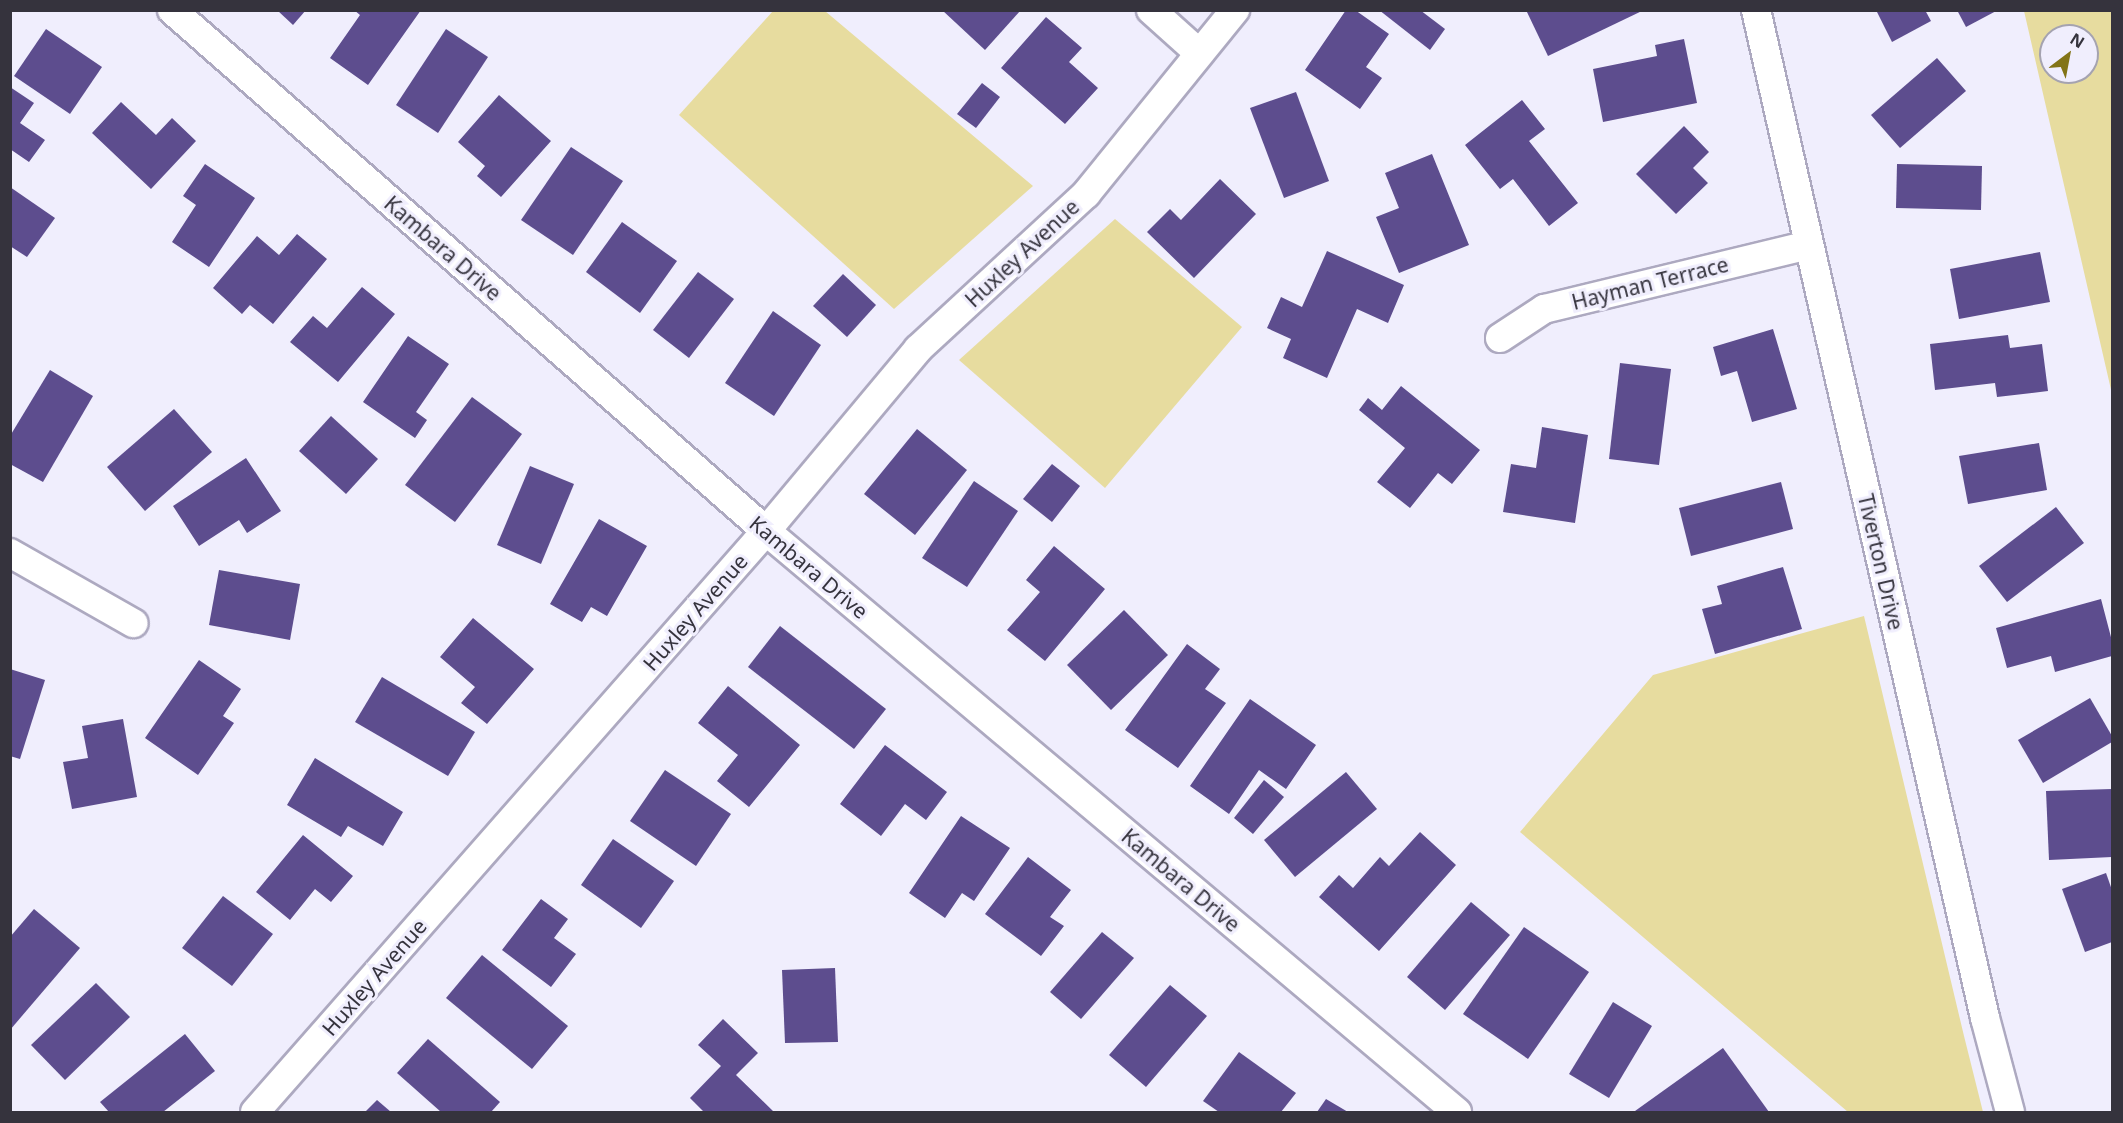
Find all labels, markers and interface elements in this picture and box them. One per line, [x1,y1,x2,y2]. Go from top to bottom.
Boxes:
north arrow [2039,24,2099,84]
text: N [2066,28,2089,53]
street label: Kambara Drive [379,190,507,306]
street label: Huxley Avenue [960,194,1084,312]
street label: Hayman Terrace [1569,251,1731,315]
street label: Tiverton Drive [1853,491,1909,633]
street label: Kambara Drive [745,510,873,624]
street label: Huxley Avenue [637,548,753,676]
street label: Kambara Drive [1117,823,1245,937]
street label: Huxley Avenue [316,913,432,1041]

